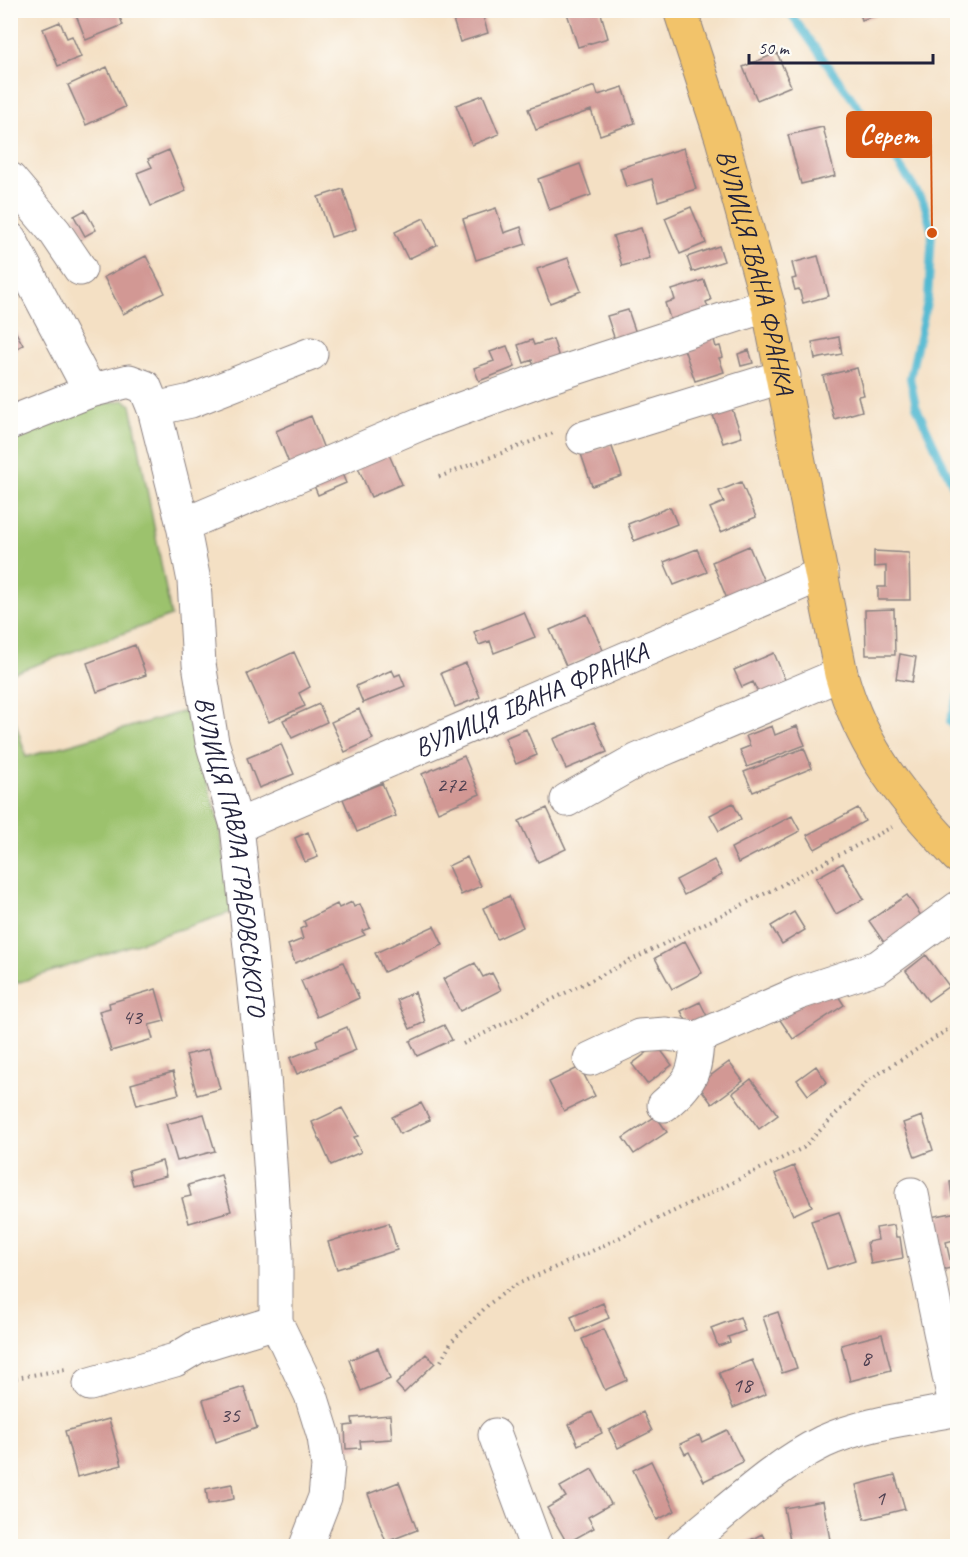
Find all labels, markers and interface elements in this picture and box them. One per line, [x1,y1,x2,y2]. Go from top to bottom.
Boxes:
scale bar [749,27,934,65]
text: 50 m [758,37,791,59]
callout: Серет [847,112,931,157]
text: Серет [859,118,920,152]
street label: ВУЛИЦЯ ІВАНА ФРАНКА [709,146,802,399]
street label: ВУЛИЦЯ ІВАНА ФРАНКА [409,634,655,765]
street label: ВУЛИЦЯ ПАВЛА ГРАБОВСЬКОГО [188,694,274,1020]
house number: 272 [436,771,468,799]
house number: 43 [122,1003,144,1031]
house number: 8 [861,1344,873,1372]
house number: 18 [732,1371,754,1399]
house number: 35 [220,1401,241,1429]
house number: 1 [875,1484,886,1512]

